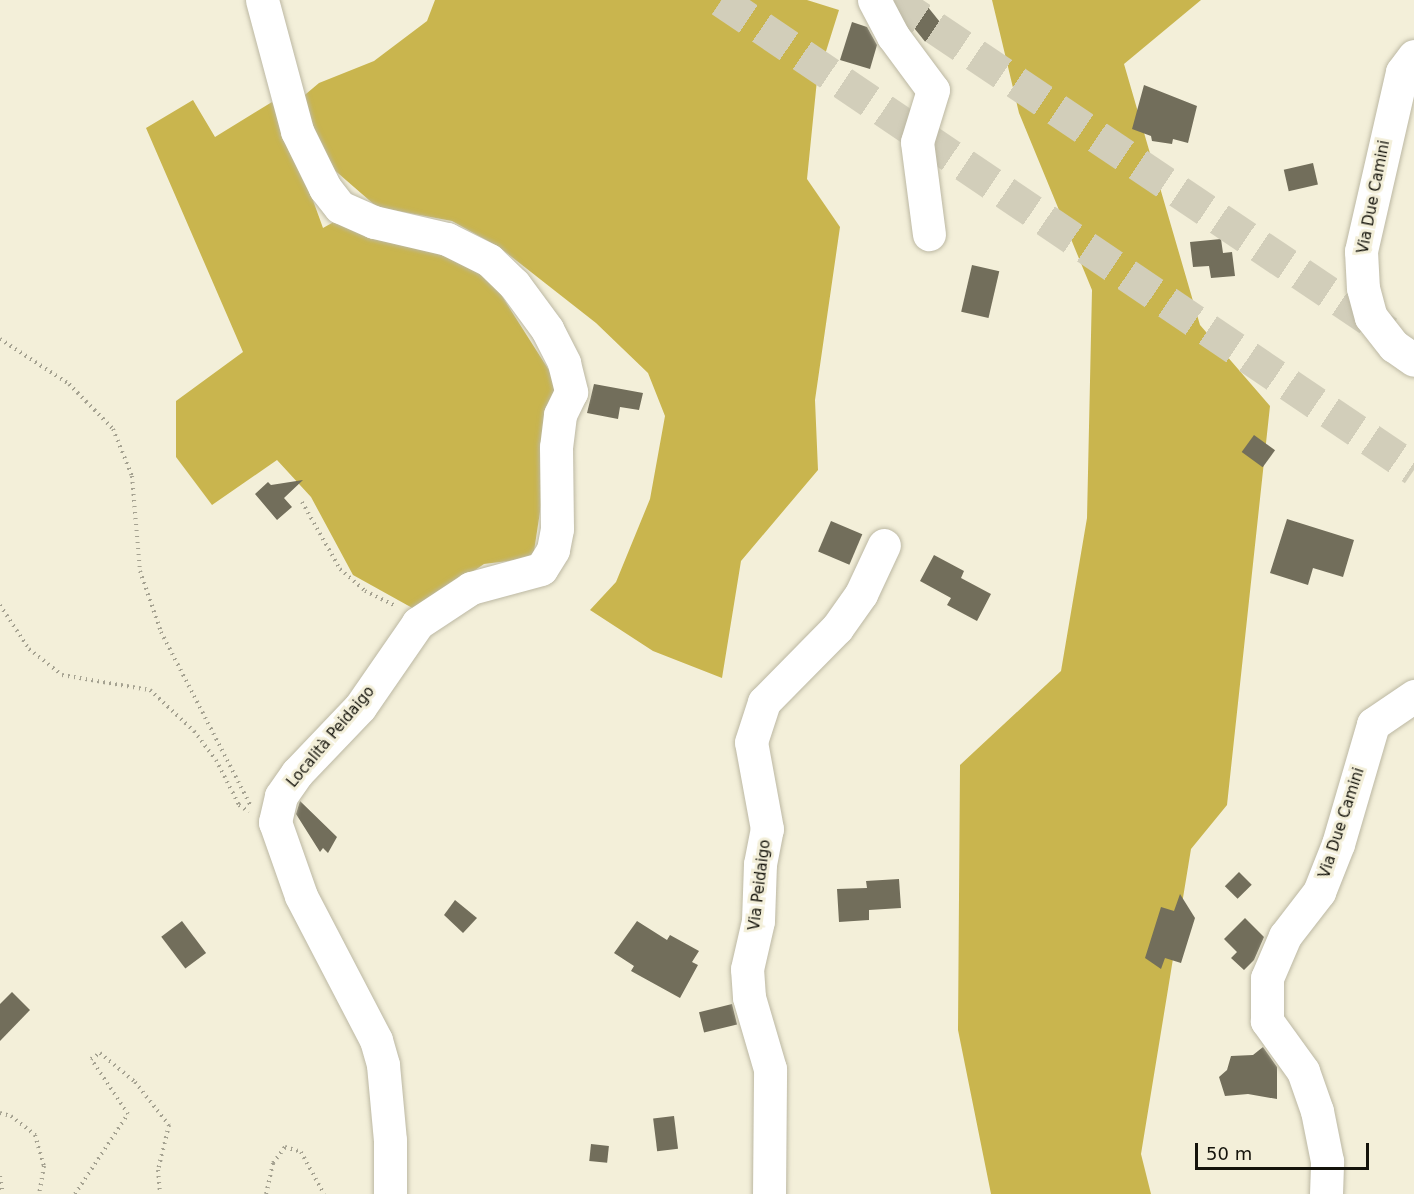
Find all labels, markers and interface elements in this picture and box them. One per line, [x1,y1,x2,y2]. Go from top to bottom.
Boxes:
street label: Via Due Camini [1354,139,1394,255]
street label: Località Peidaigo [283,683,379,791]
street label: Via Due Camini [1316,765,1368,881]
street label: Via Peidaigo [745,838,775,932]
scale bar [1198,1131,1372,1169]
text: 50 m [1206,1143,1252,1164]

